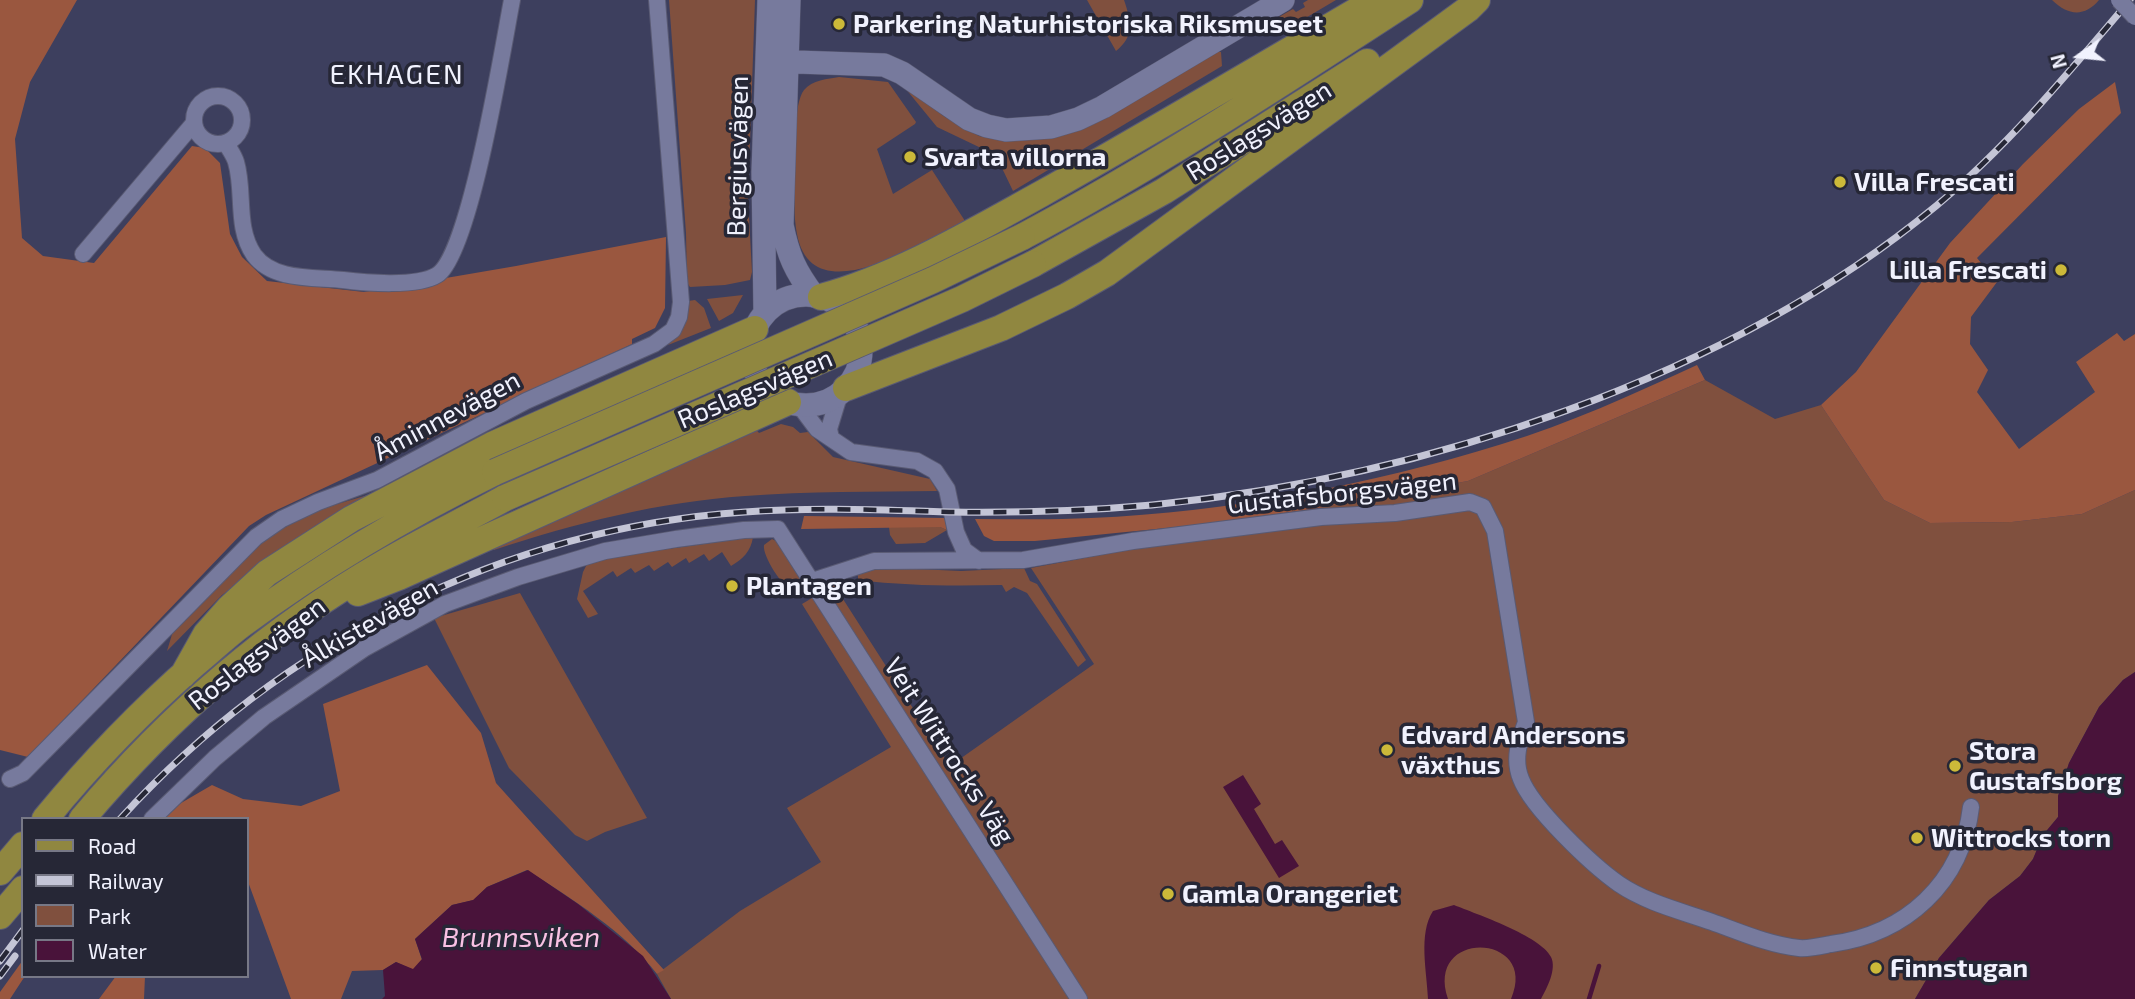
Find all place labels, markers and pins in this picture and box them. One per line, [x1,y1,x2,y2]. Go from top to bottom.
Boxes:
place label: Parkering Naturhistoriska Riksmuseet [853,8,1323,40]
marker: Parkering Naturhistoriska Riksmuseet [831,16,847,32]
place label: Svarta villorna [924,141,1106,173]
marker: Svarta villorna [902,149,918,165]
place label: Villa Frescati [1854,166,2015,198]
marker: Villa Frescati [1832,174,1848,190]
place label: Lilla Frescati [1889,254,2047,286]
marker: Lilla Frescati [2053,262,2069,278]
place label: Plantagen [746,570,872,602]
marker: Plantagen [724,578,740,594]
place label: Edvard Andersons växthus [1401,719,1625,780]
place label: Stora Gustafsborg [1969,735,2122,796]
marker: Edvard Andersons växthus [1379,742,1395,758]
marker: Stora Gustafsborg [1947,758,1963,774]
place label: Wittrocks torn [1931,822,2111,854]
marker: Wittrocks torn [1909,830,1925,846]
place label: Gamla Orangeriet [1182,878,1398,910]
marker: Gamla Orangeriet [1160,886,1176,902]
place label: Finnstugan [1890,952,2028,984]
marker: Finnstugan [1868,960,1884,976]

